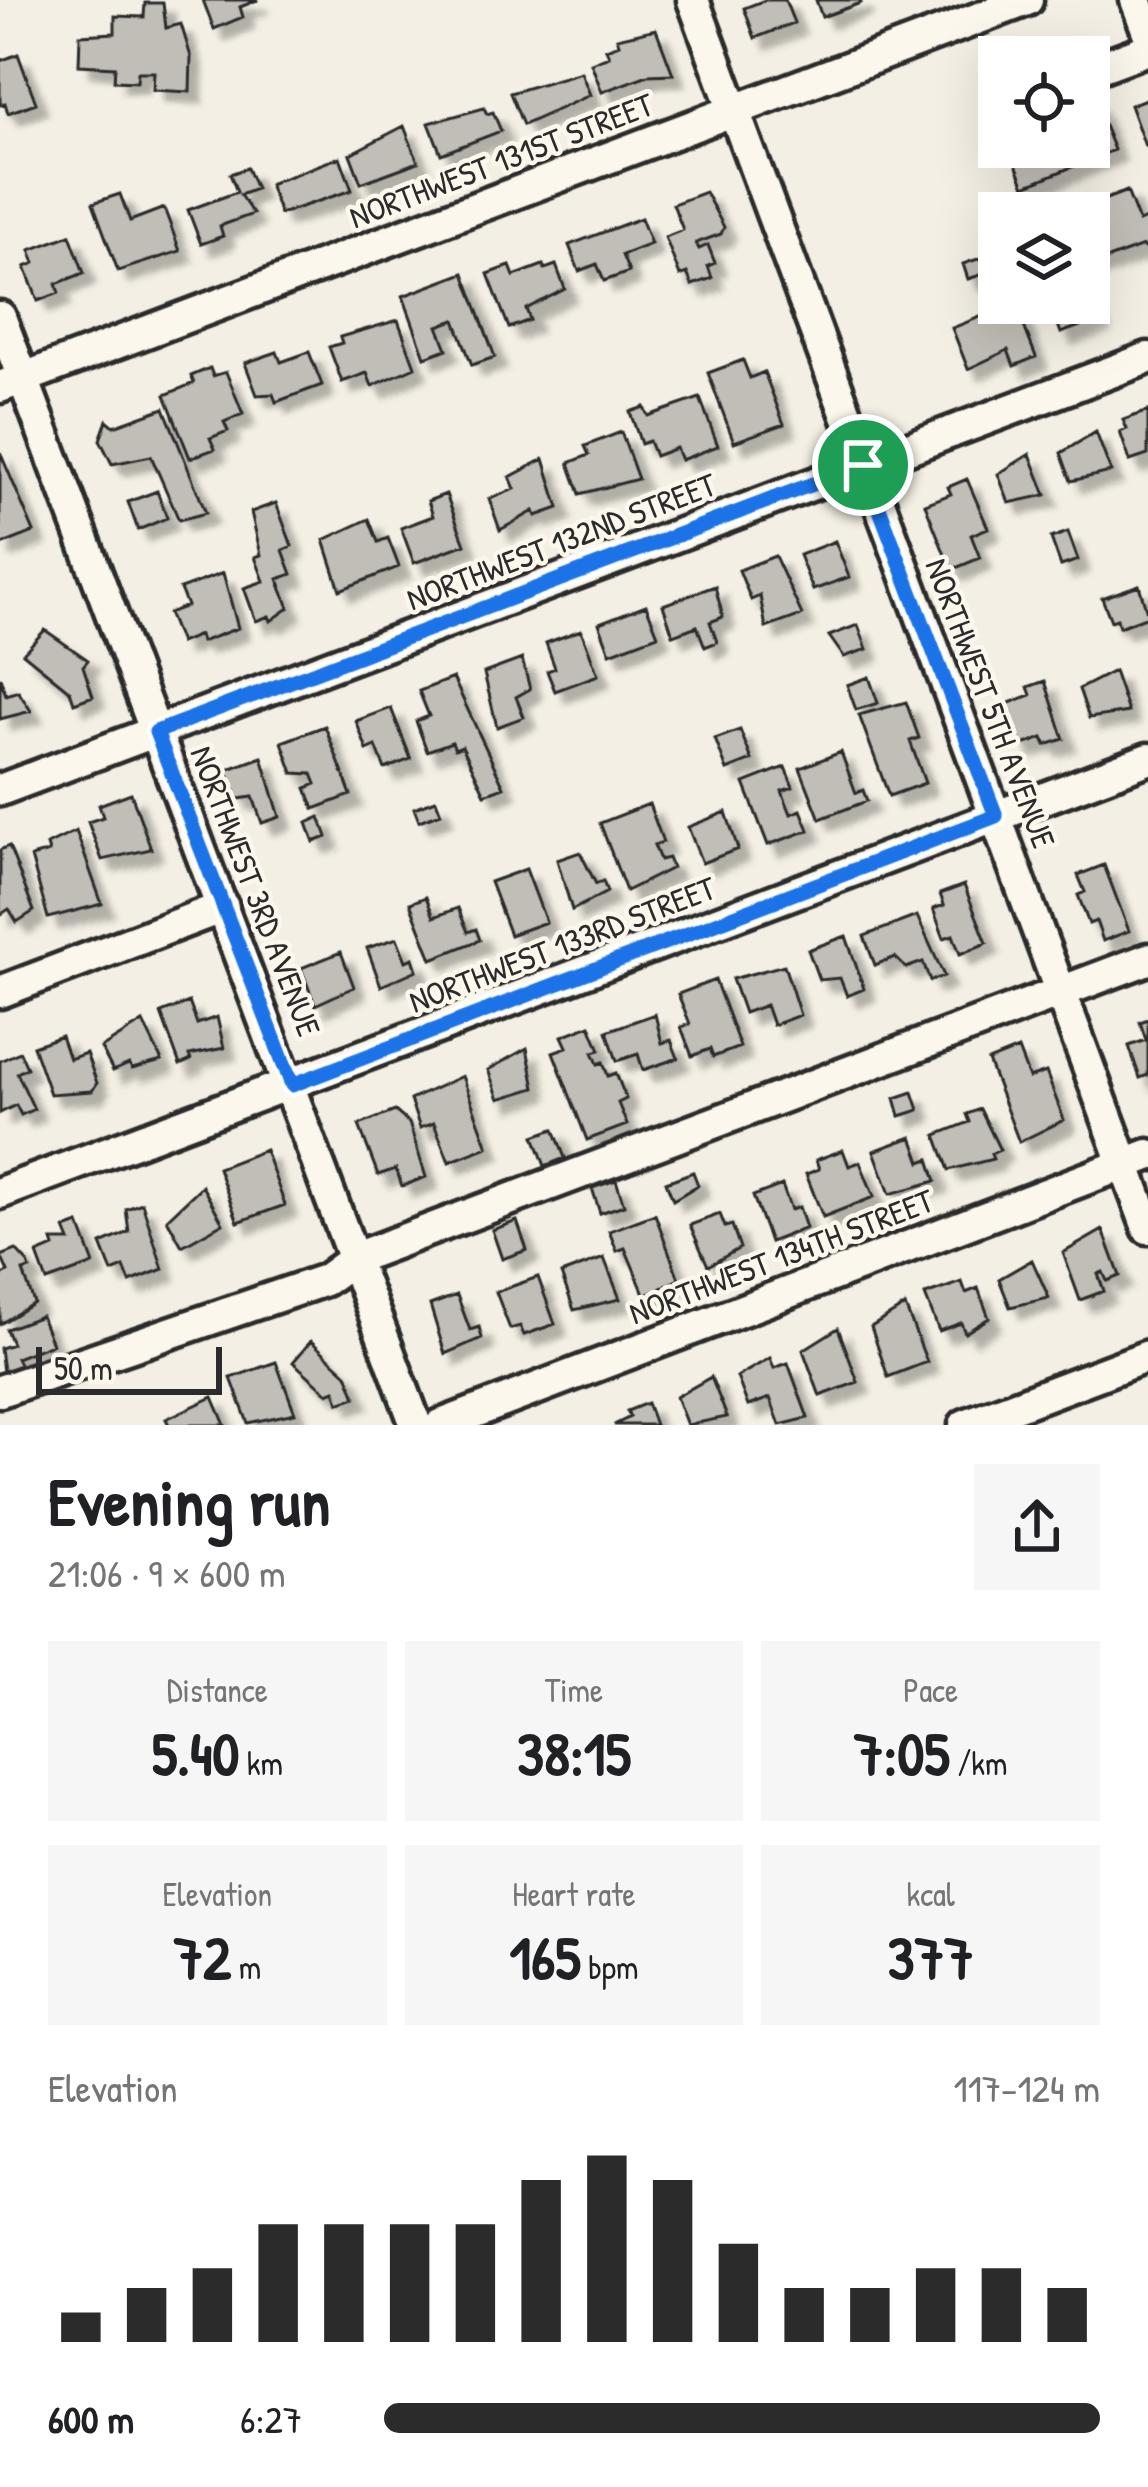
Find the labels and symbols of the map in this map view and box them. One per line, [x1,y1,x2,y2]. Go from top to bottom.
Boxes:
street label: NORTHWEST 131ST STREET [343,82,660,238]
pin [812,414,914,516]
street label: NORTHWEST 132ND STREET [400,461,723,620]
street label: NORTHWEST 5TH AVENUE [915,552,1067,854]
street label: NORTHWEST 3RD AVENUE [180,740,332,1043]
street label: NORTHWEST 133RD STREET [402,865,722,1023]
street label: NORTHWEST 134TH STREET [622,1177,940,1334]
scale bar [36,1341,222,1394]

